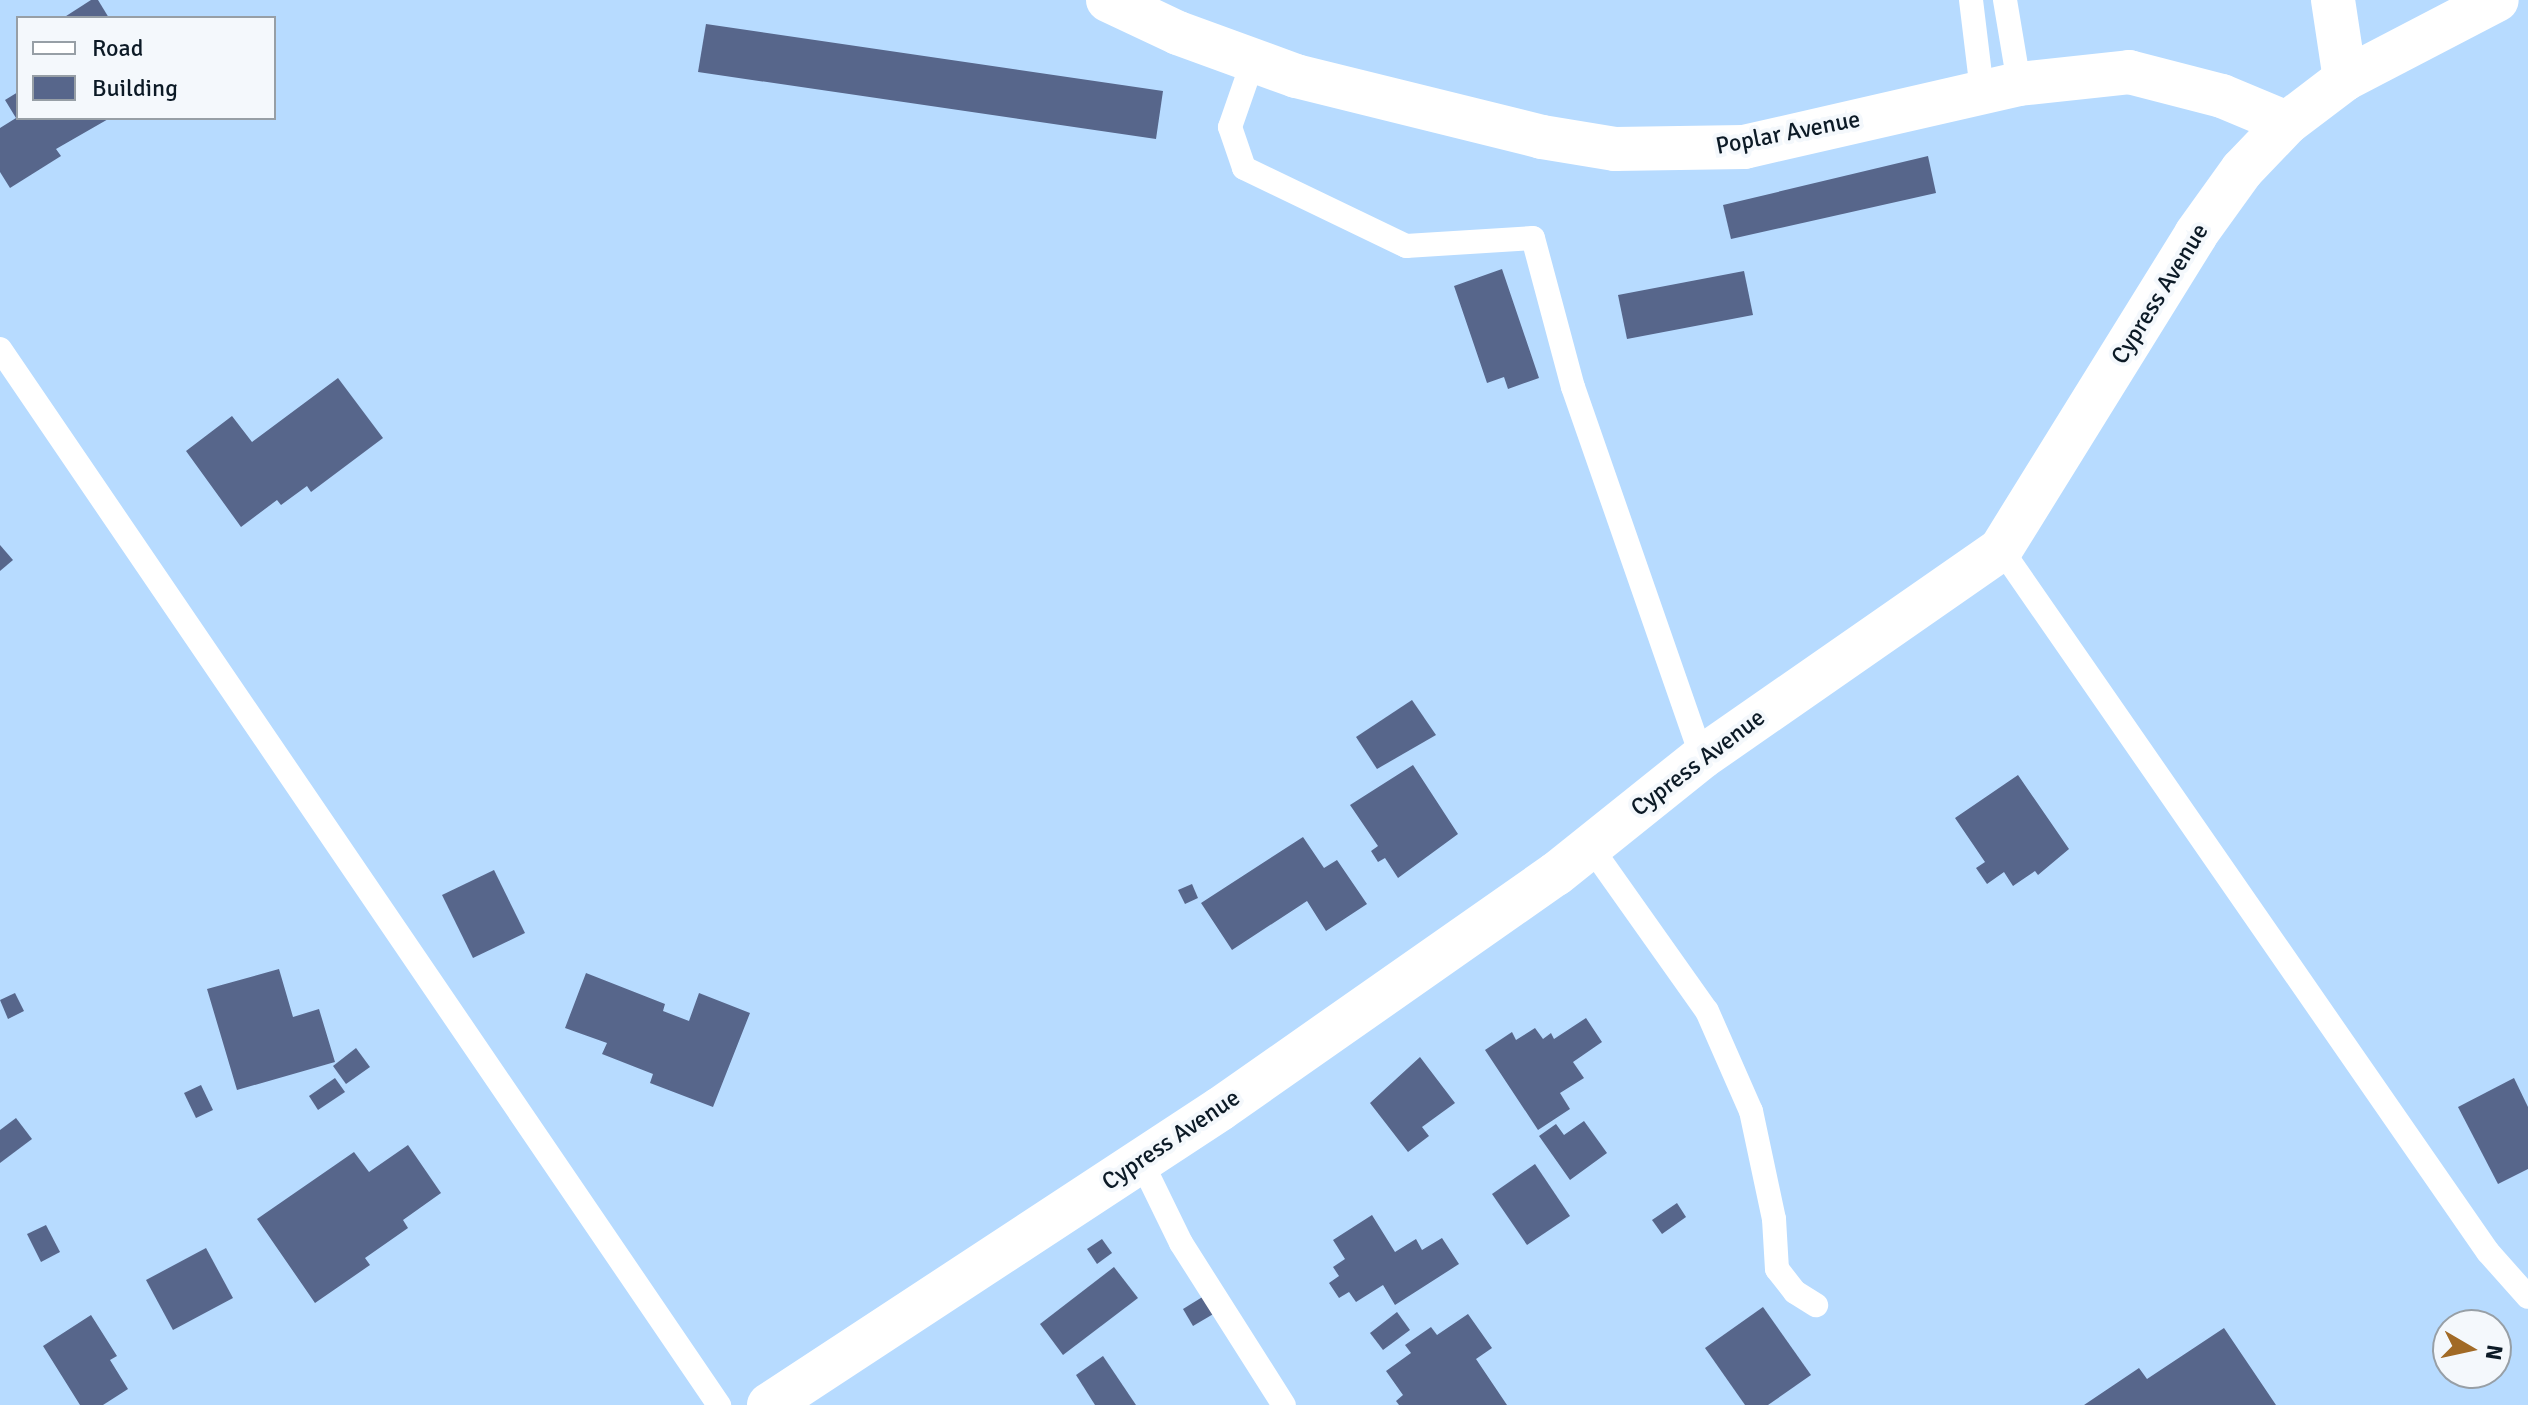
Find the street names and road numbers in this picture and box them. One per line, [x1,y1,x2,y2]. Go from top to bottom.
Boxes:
street label: Poplar Avenue [1713,105,1863,161]
street label: Cypress Avenue [2105,218,2215,370]
street label: Cypress Avenue [1625,703,1771,823]
street label: Cypress Avenue [1097,1083,1245,1197]

